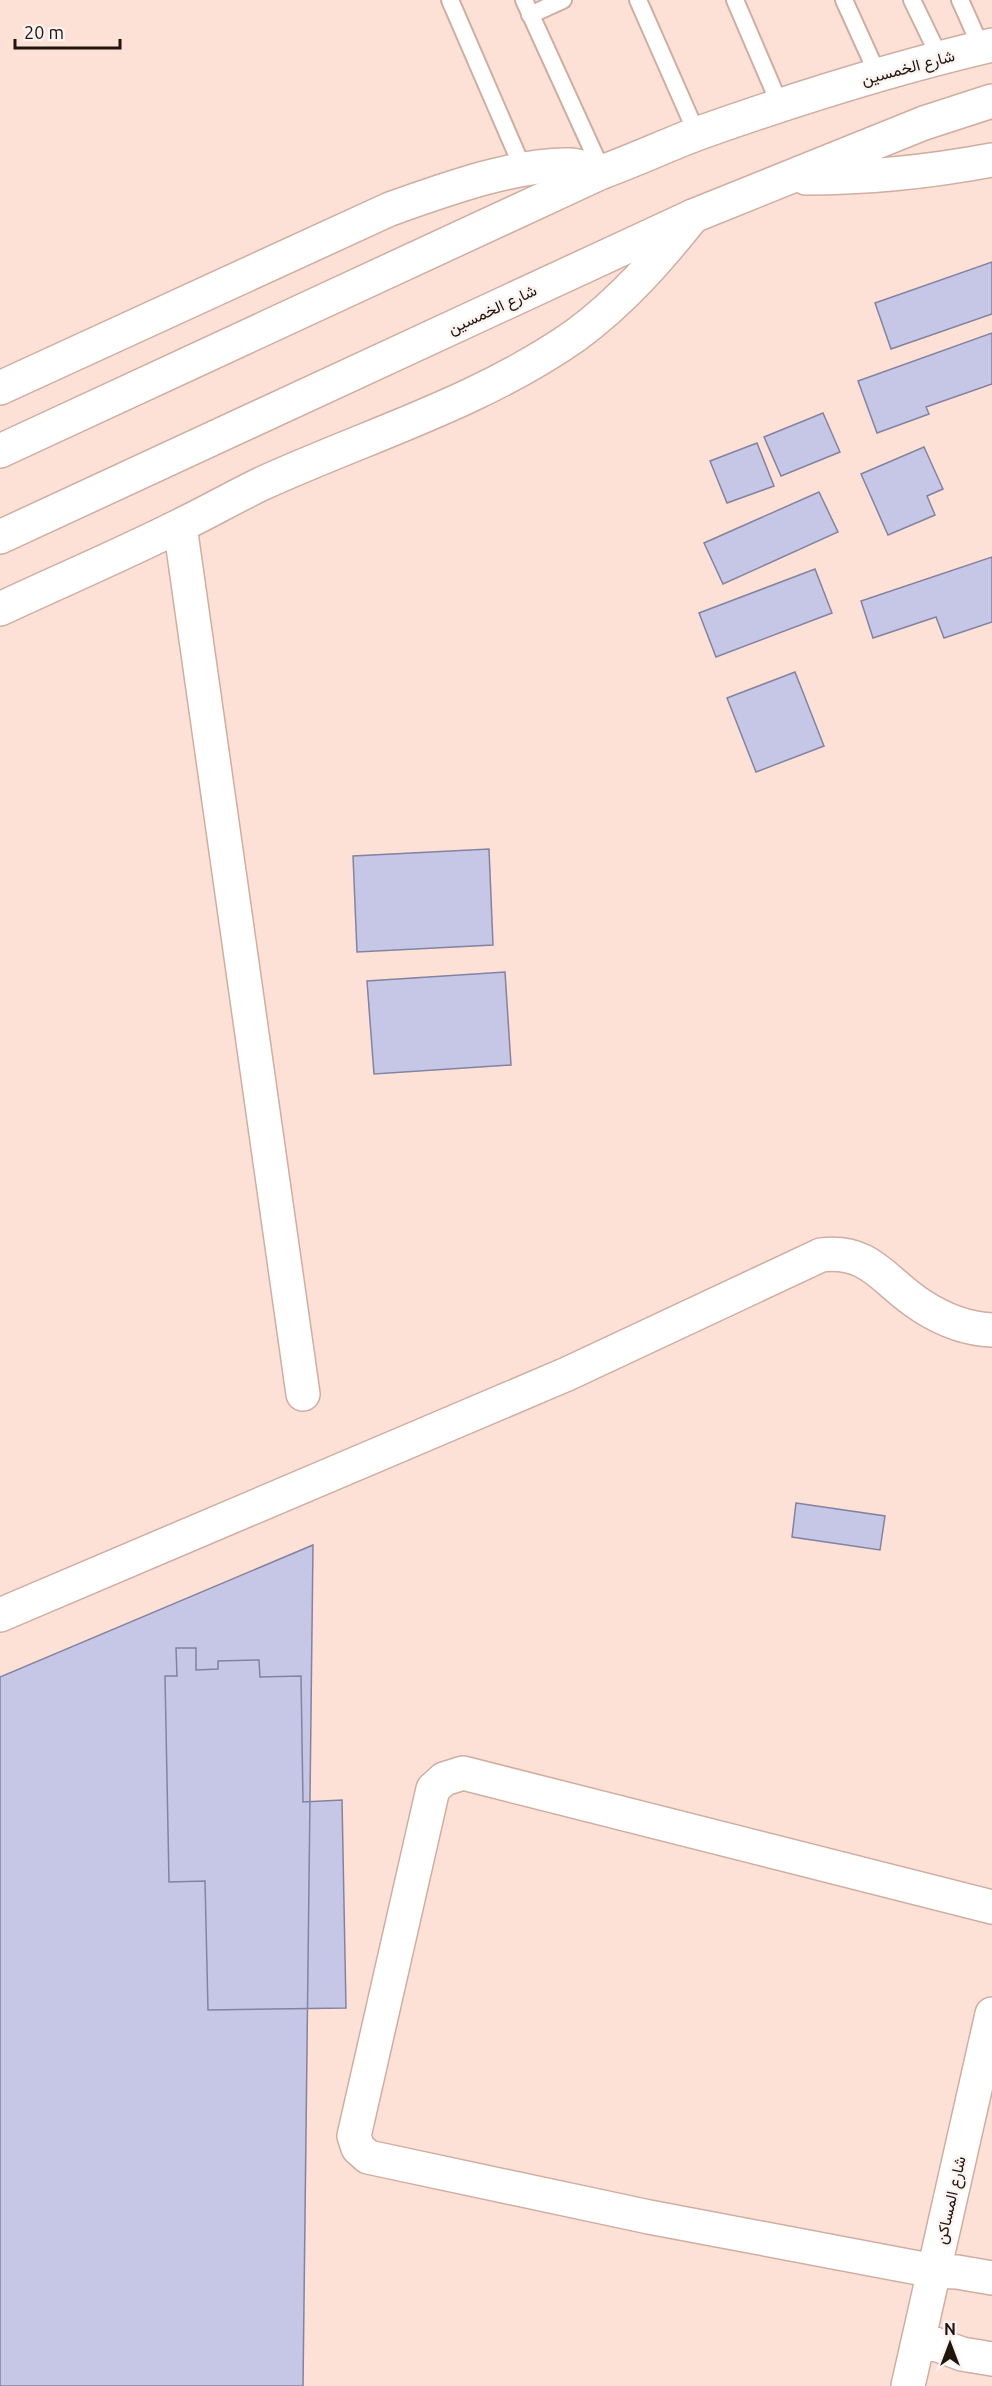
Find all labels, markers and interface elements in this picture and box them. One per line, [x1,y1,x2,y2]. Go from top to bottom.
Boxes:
scale bar [15,12,120,50]
text: 20 m [24,22,64,42]
street label: شارع الخمسين [859,46,957,91]
street label: شارع الخمسين [445,281,540,340]
street label: شارع المساكن [931,2154,972,2246]
north arrow [920,2314,980,2374]
text: N [944,2320,956,2338]

